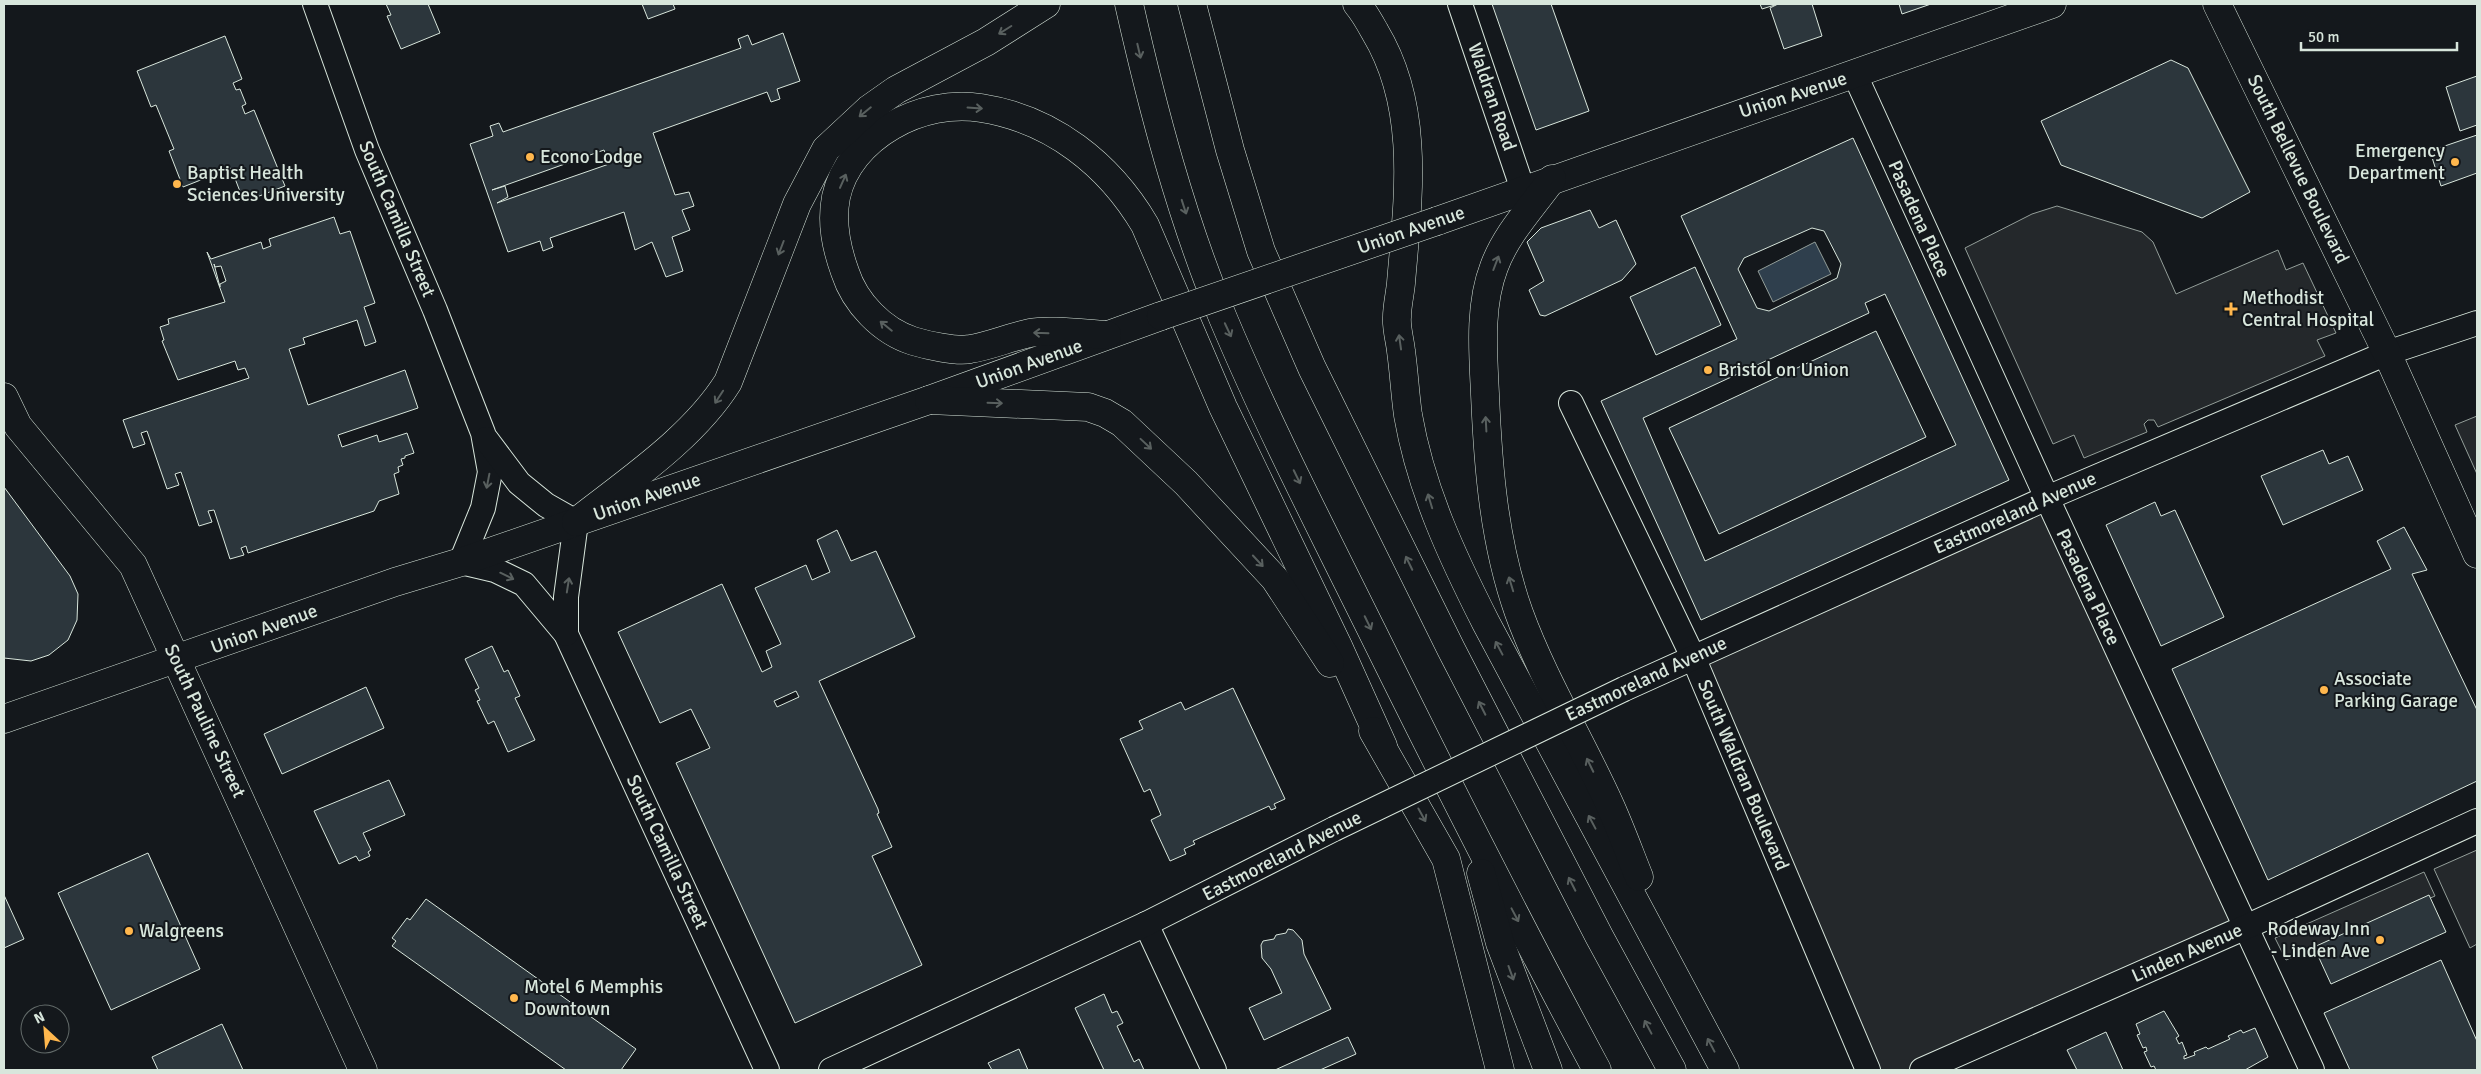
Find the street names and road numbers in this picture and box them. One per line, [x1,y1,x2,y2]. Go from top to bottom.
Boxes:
street label: Waldran Road [1462,40,1522,154]
street label: Union Avenue [1736,66,1850,124]
street label: South Bellevue Boulevard [2242,71,2354,267]
street label: South Camilla Street [353,137,441,301]
street label: Pasadena Place [1882,157,1956,281]
street label: Union Avenue [1354,200,1468,260]
street label: Union Avenue [972,334,1086,394]
street label: Eastmoreland Avenue [1930,466,2100,560]
street label: Union Avenue [590,467,704,527]
street label: Pasadena Place [2051,525,2125,649]
street label: Union Avenue [207,599,321,659]
street label: Eastmoreland Avenue [1561,631,1731,727]
street label: South Pauline Street [159,640,251,802]
street label: South Waldran Boulevard [1692,676,1794,874]
street label: South Camilla Street [621,771,713,933]
street label: Eastmoreland Avenue [1198,805,1366,907]
street label: Linden Avenue [2128,918,2246,988]

